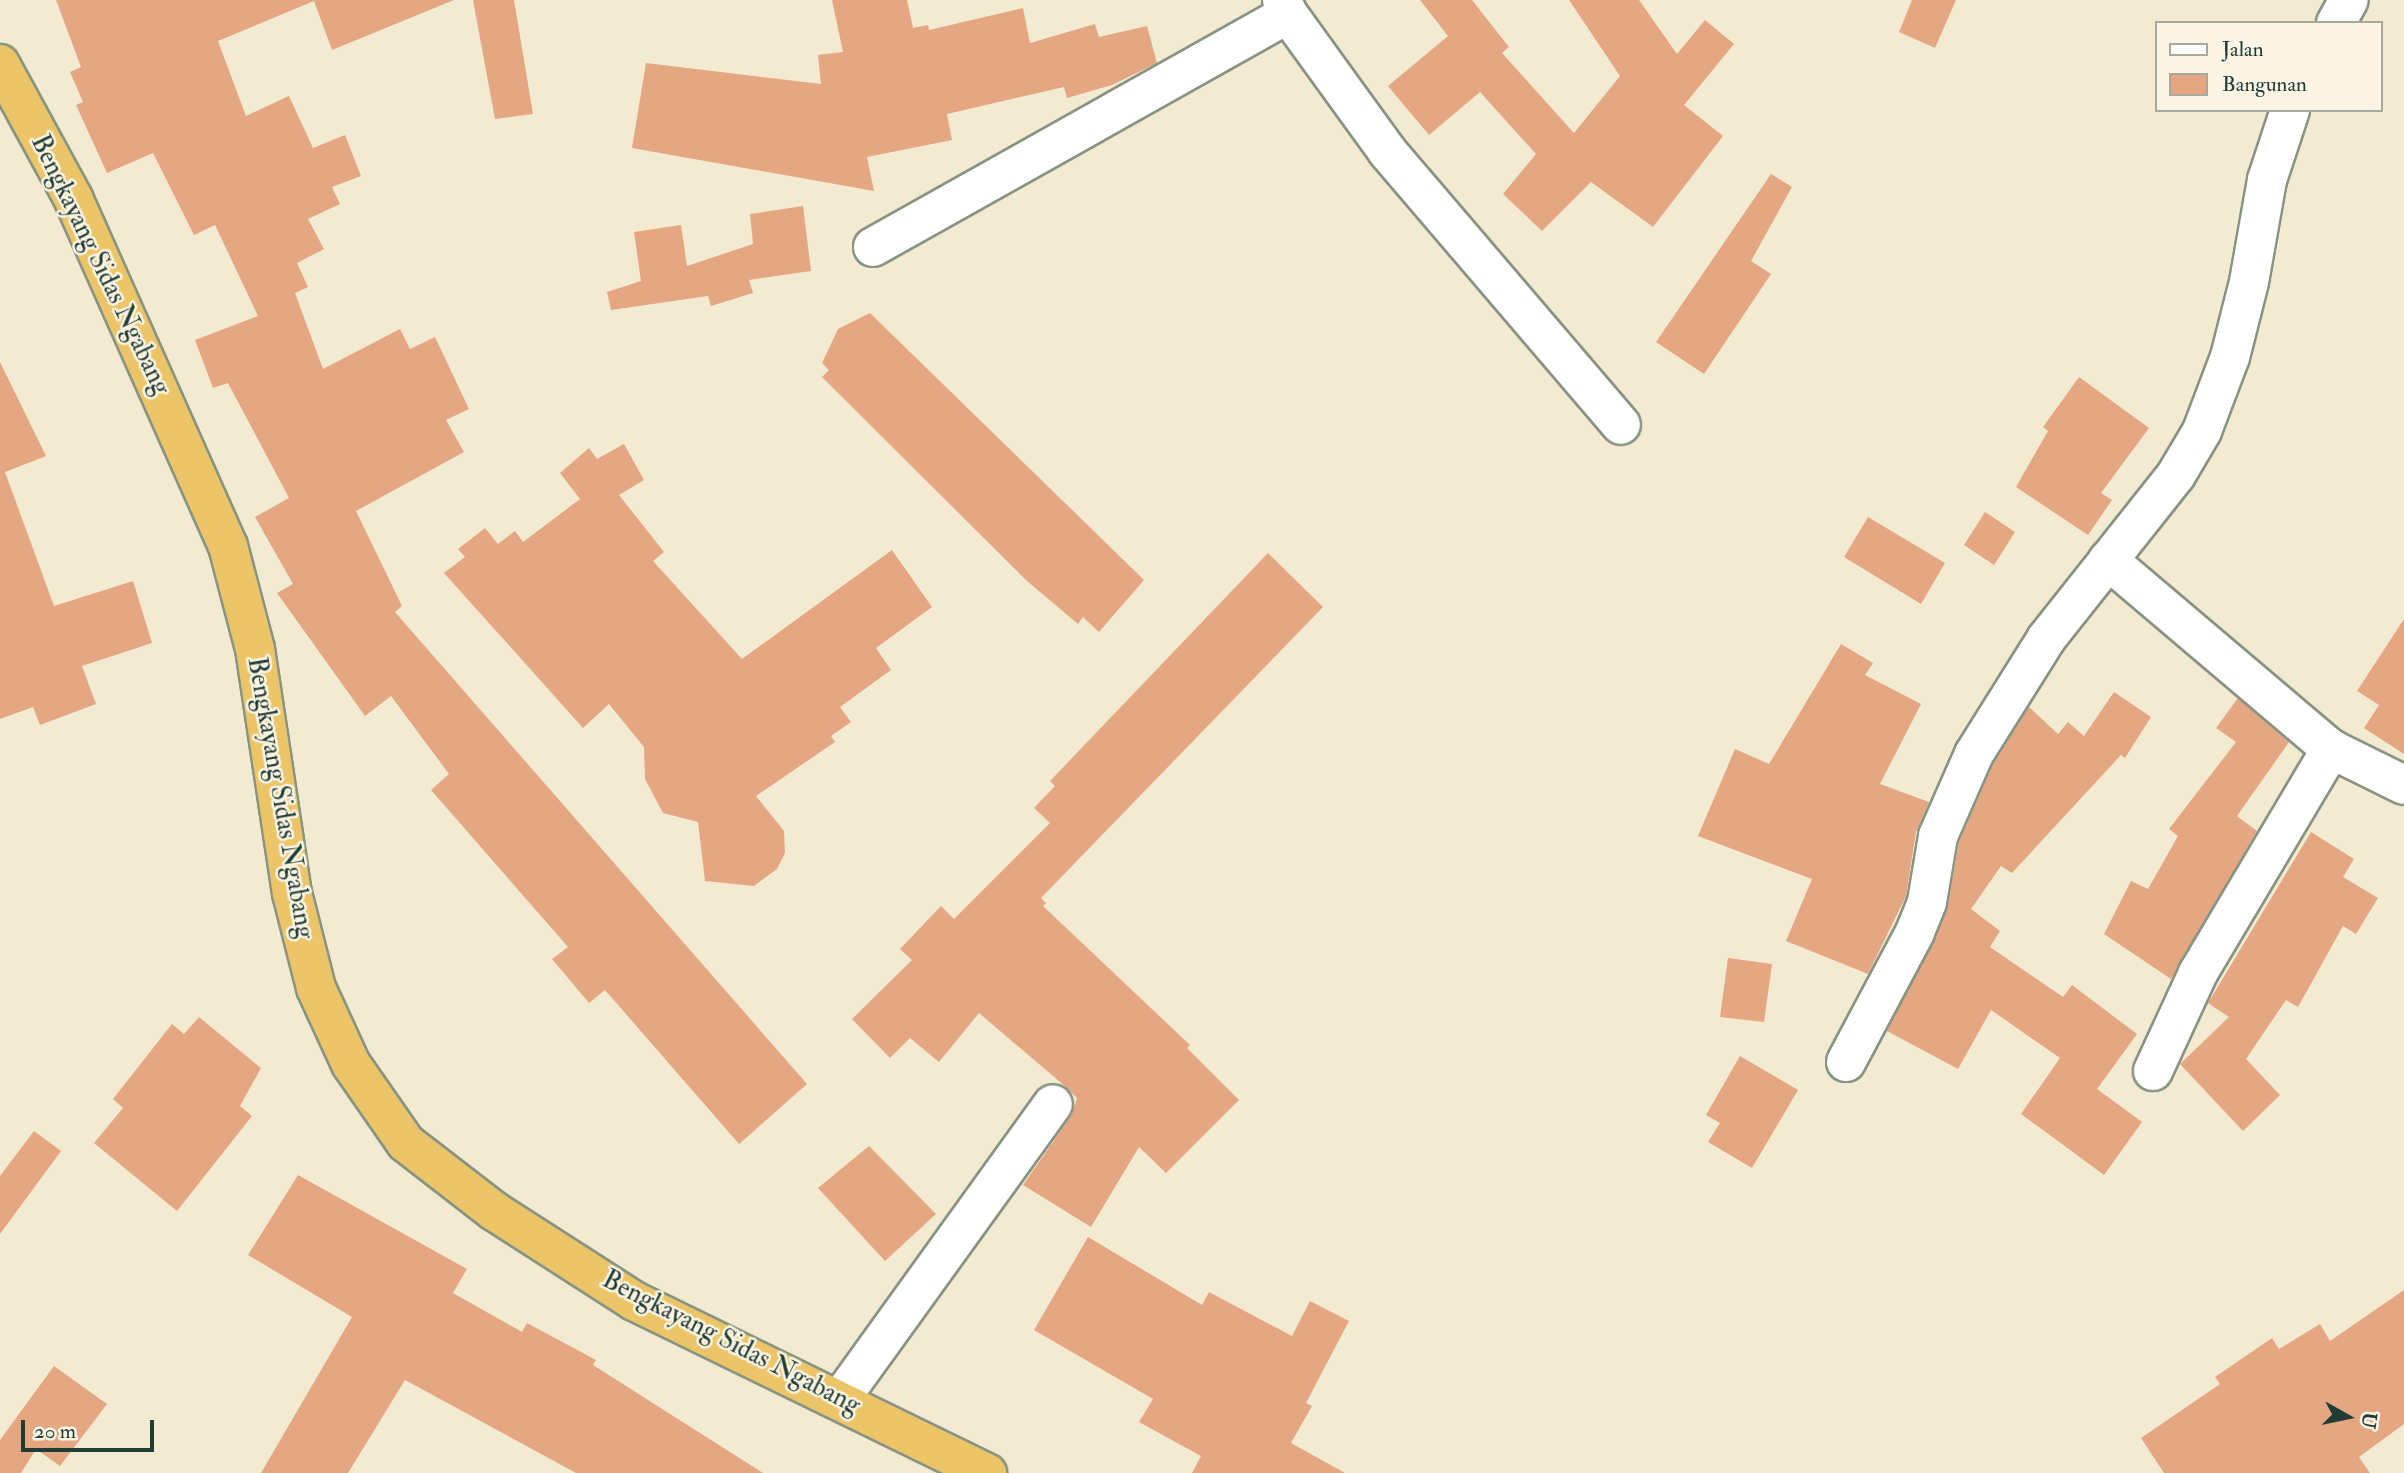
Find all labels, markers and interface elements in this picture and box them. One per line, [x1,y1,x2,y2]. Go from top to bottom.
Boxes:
legend [2156,21,2383,112]
text: Jalan [2222,36,2264,63]
text: Bangunan [2222,71,2307,98]
street label: Bengkayang Sidas Ngabang [23,130,177,400]
street label: Bengkayang Sidas Ngabang [240,655,320,941]
street label: Bengkayang Sidas Ngabang [597,1264,865,1422]
north arrow [2313,1382,2383,1452]
scale bar [24,1406,158,1450]
text: U [2356,1411,2382,1430]
text: 20 m [34,1418,76,1445]

